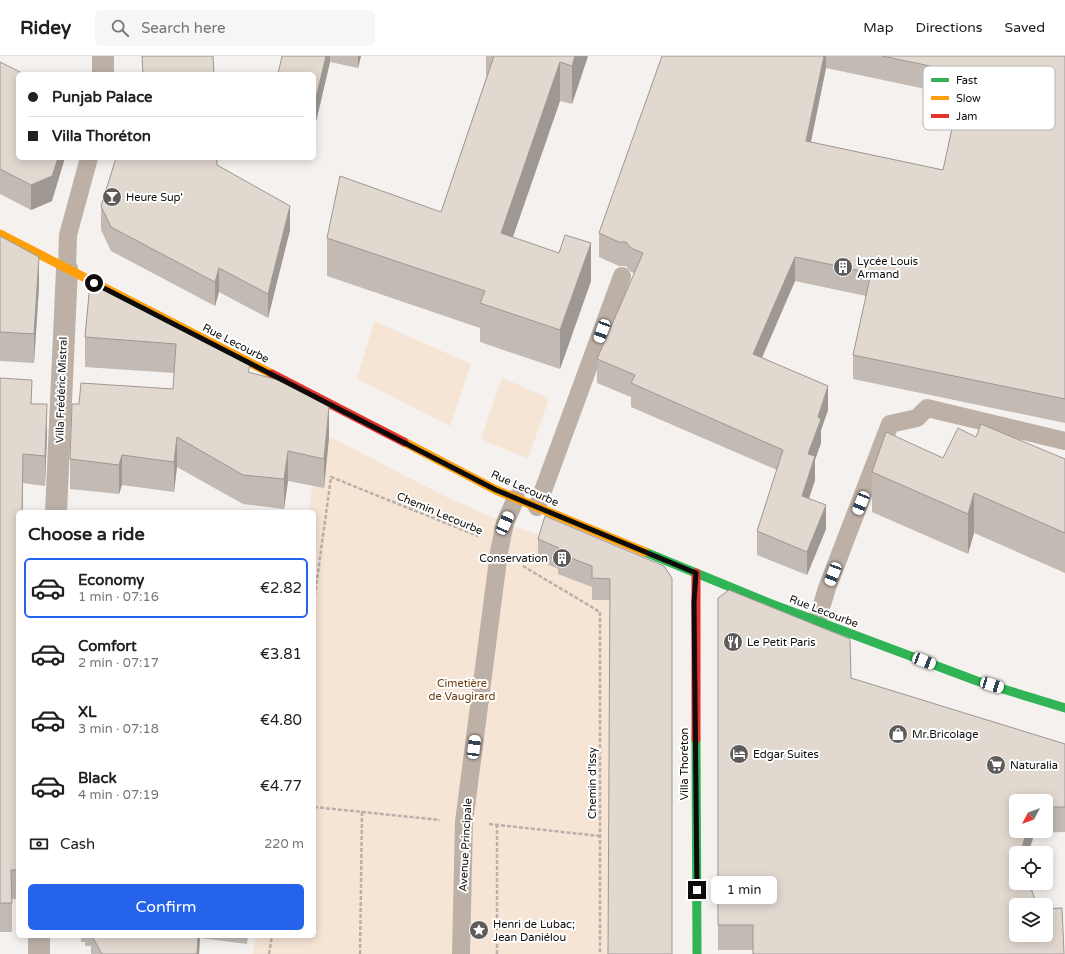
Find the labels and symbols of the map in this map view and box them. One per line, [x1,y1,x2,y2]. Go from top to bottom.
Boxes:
legend [923,66,1055,130]
text: Fast [956,74,977,87]
text: Slow [956,92,981,105]
text: Jam [956,110,977,123]
bar icon: Heure Sup' [101,186,123,208]
place label: Heure Sup' [126,191,183,204]
place label: Lycée Louis Armand [857,255,918,281]
building icon: Lycée Louis Armand [832,256,854,278]
route start [85,274,103,292]
car [592,318,612,344]
street label: Rue Lecourbe [200,321,271,366]
street label: Villa Frédéric Mistral [53,337,70,443]
street label: Rue Lecourbe [489,468,561,509]
street label: Chemin Lecourbe [395,489,485,537]
car [851,490,871,516]
car [495,510,515,536]
building icon: Conservation [551,547,573,569]
place label: Conservation [479,552,548,565]
car [823,561,843,587]
street label: Rue Lecourbe [788,592,860,631]
restaurant icon: Le Petit Paris [722,631,744,653]
place label: Le Petit Paris [747,636,815,649]
car [911,651,937,671]
car [979,676,1005,694]
park label: Cimetière de Vaugirard [429,677,496,703]
shop icon: Mr.Bricolage [887,723,909,745]
street label: Villa Thoréton [678,728,691,800]
place label: Mr.Bricolage [912,728,978,741]
car [467,734,481,760]
hotel icon: Edgar Suites [728,743,750,765]
street label: Chemin d'Issy [586,747,599,819]
place label: Edgar Suites [753,748,819,761]
supermarket icon: Naturalia [985,754,1007,776]
place label: Naturalia [1010,759,1058,772]
north arrow [1009,794,1053,838]
street label: Avenue Principale [457,798,474,892]
callout: 1 min [711,876,777,904]
route end [688,881,706,899]
place label: Henri de Lubac; Jean Daniélou [493,918,575,944]
place icon: Henri de Lubac; Jean Daniélou [468,919,490,941]

